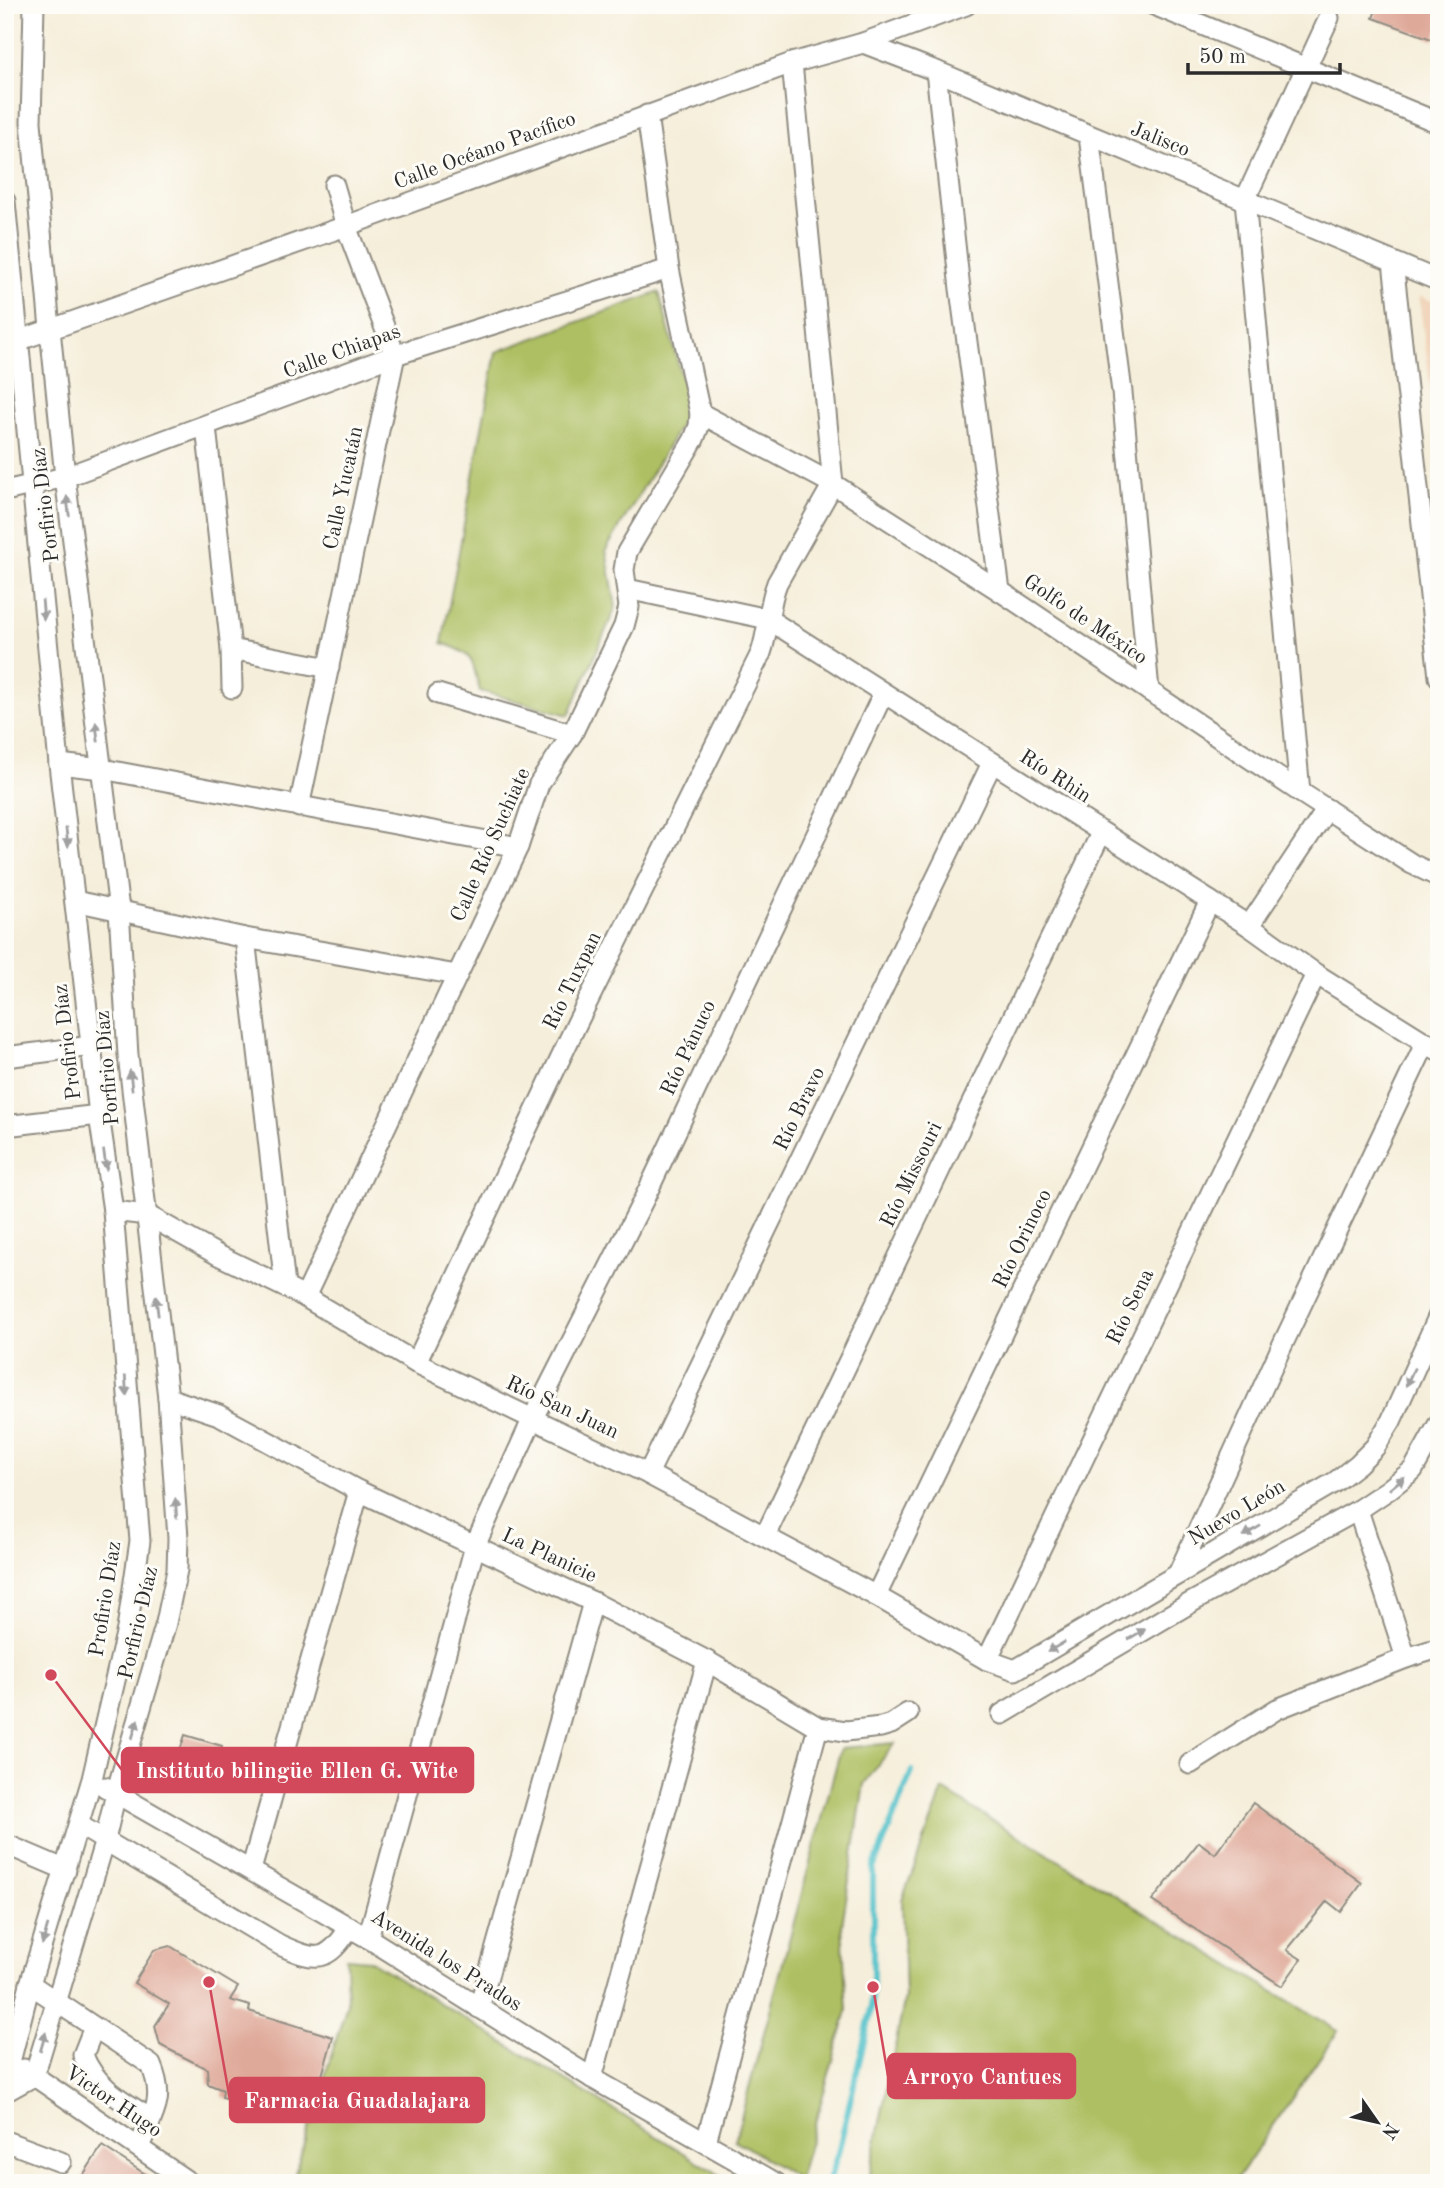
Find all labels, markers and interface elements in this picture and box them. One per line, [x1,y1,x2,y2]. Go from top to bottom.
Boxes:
scale bar [1188,32,1341,76]
text: 50 m [1199,47,1246,68]
street label: Calle Océano Pacífico [391,108,579,194]
street label: Jalisco [1127,119,1193,161]
street label: Calle Chiapas [281,321,403,383]
street label: Calle Yucatán [321,424,367,552]
street label: Porfirio Díaz [29,446,63,564]
one-way arrow [63,495,74,517]
street label: Golfo de México [1019,571,1151,669]
one-way arrow [38,600,49,622]
one-way arrow [92,721,103,743]
street label: Río Rhin [1016,746,1094,808]
street label: Calle Río Suchiate [448,765,534,925]
one-way arrow [62,826,73,848]
street label: Río Tuxpan [540,928,606,1034]
street label: Profirio Díaz [50,983,86,1101]
street label: Río Pánuco [658,997,720,1099]
street label: Porfirio Díaz [93,1010,123,1126]
street label: Río Bravo [771,1064,829,1154]
one-way arrow [126,1069,137,1091]
street label: Río Missouri [877,1119,947,1231]
one-way arrow [100,1149,111,1171]
street label: Río Orinoco [990,1186,1056,1292]
street label: Río Sena [1104,1266,1158,1348]
one-way arrow [152,1295,163,1317]
one-way arrow [1404,1367,1416,1387]
street label: Río San Juan [502,1373,622,1443]
one-way arrow [121,1376,132,1398]
street label: Nuevo León [1185,1476,1289,1550]
one-way arrow [1388,1476,1405,1491]
one-way arrow [170,1496,181,1518]
street label: La Planicie [498,1525,600,1587]
one-way arrow [1243,1525,1262,1537]
street label: Profirio Díaz [87,1540,125,1658]
street label: Porfirio Díaz [116,1564,162,1682]
one-way arrow [1128,1628,1147,1641]
one-way arrow [1047,1641,1066,1653]
one-way arrow [130,1719,140,1740]
callout: Instituto bilingüe Ellen G. Wite [122,1748,473,1792]
text: Instituto bilingüe Ellen G. Wite [136,1760,458,1783]
street label: Avenida los Prados [367,1906,525,2016]
one-way arrow [40,1925,50,1946]
one-way arrow [39,2031,49,2052]
callout: Arroyo Cantues [888,2054,1075,2098]
street label: Victor Hugo [61,2062,165,2142]
text: Arroyo Cantues [902,2066,1062,2089]
callout: Farmacia Guadalajara [230,2078,484,2122]
north arrow [1342,2086,1412,2156]
text: Farmacia Guadalajara [244,2090,471,2113]
text: N [1377,2119,1401,2142]

